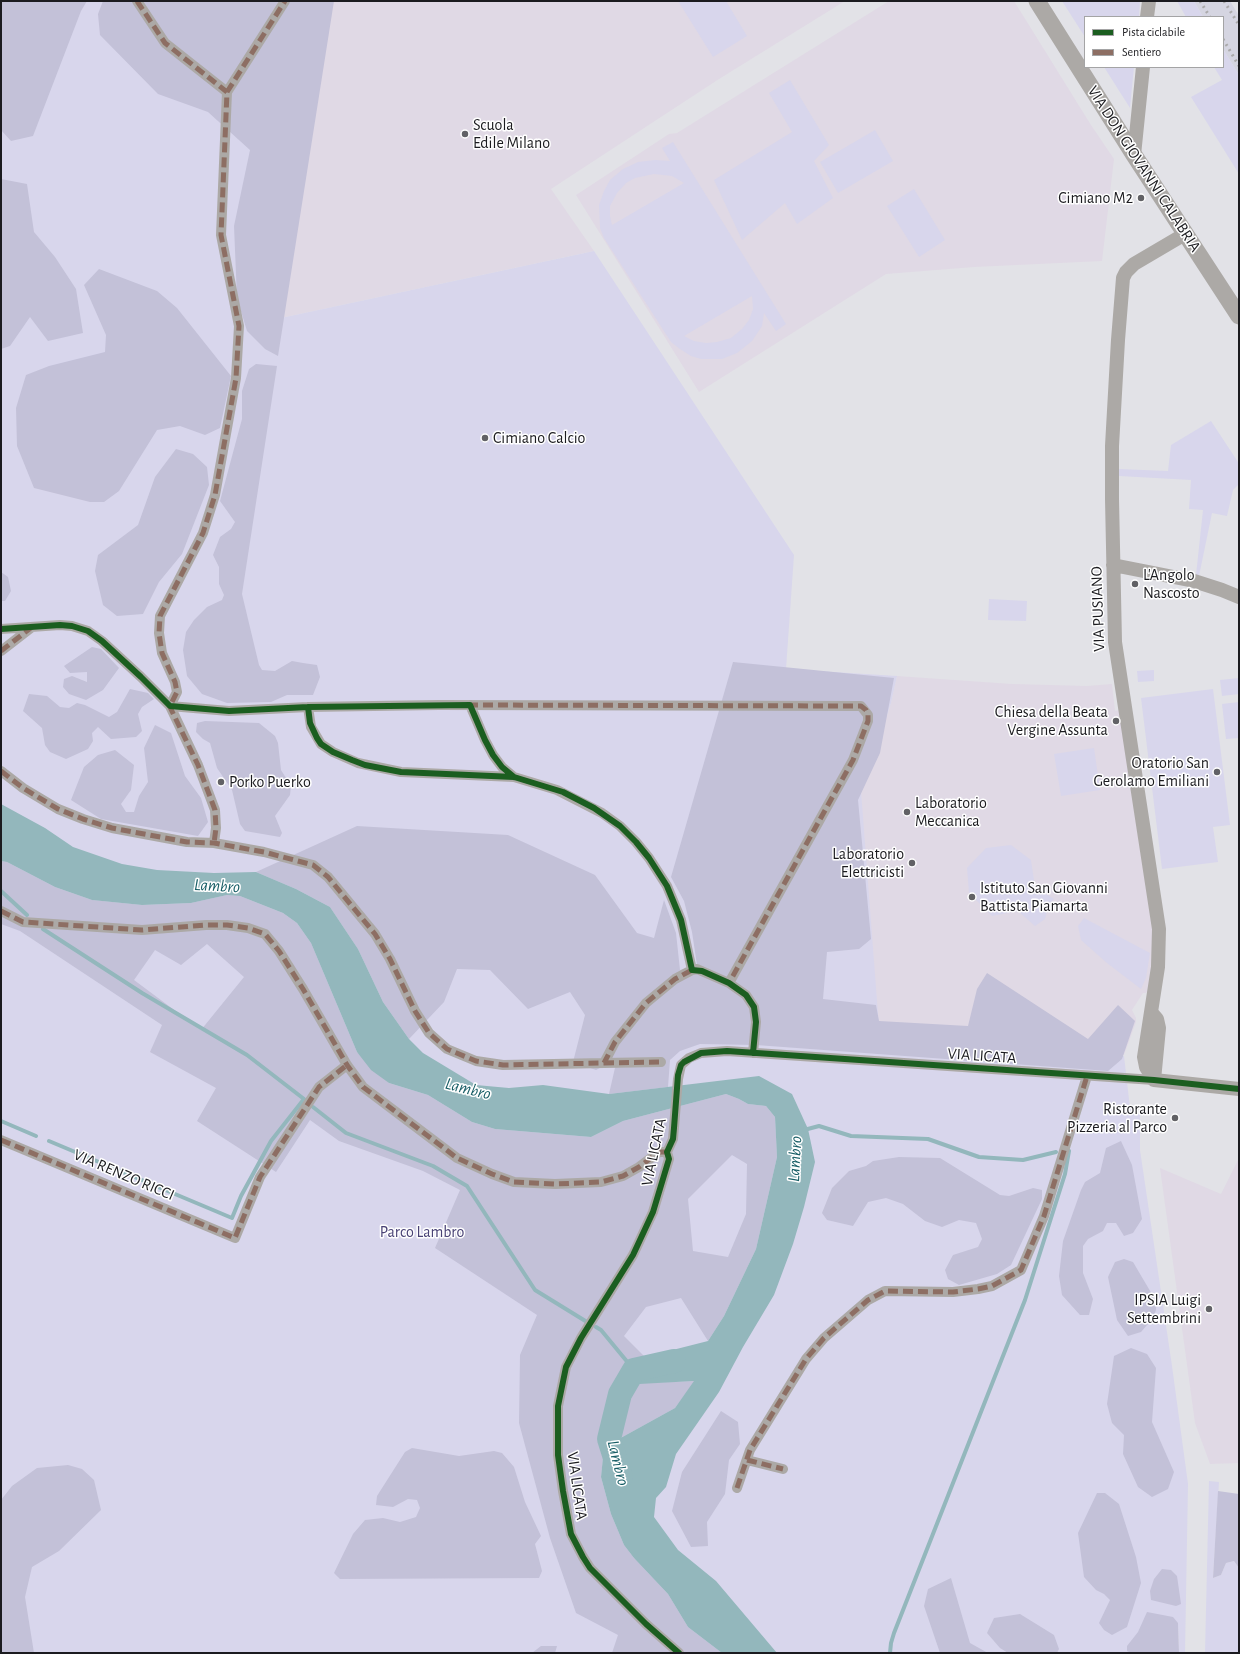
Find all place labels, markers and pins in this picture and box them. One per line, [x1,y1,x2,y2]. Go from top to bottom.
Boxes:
place label: Scuola Edile Milano [473,115,550,153]
marker: Scuola Edile Milano [460,129,470,139]
place label: Cimiano M2 [1058,188,1133,208]
marker: Cimiano M2 [1136,193,1146,203]
place label: Cimiano Calcio [493,428,585,448]
marker: Cimiano Calcio [480,433,490,443]
place label: L'Angolo Nascosto [1143,565,1200,603]
marker: L'Angolo Nascosto [1130,579,1140,589]
place label: Chiesa della Beata Vergine Assunta [995,702,1108,740]
marker: Chiesa della Beata Vergine Assunta [1111,716,1121,726]
place label: Oratorio San Gerolamo Emiliani [1093,753,1209,791]
marker: Oratorio San Gerolamo Emiliani [1212,767,1222,777]
place label: Porko Puerko [229,772,311,792]
marker: Porko Puerko [216,777,226,787]
place label: Laboratorio Meccanica [915,793,987,831]
marker: Laboratorio Meccanica [902,807,912,817]
place label: Laboratorio Elettricisti [832,844,904,882]
marker: Laboratorio Elettricisti [907,858,917,868]
place label: Istituto San Giovanni Battista Piamarta [980,878,1108,916]
marker: Istituto San Giovanni Battista Piamarta [967,892,977,902]
place label: Ristorante Pizzeria al Parco [1067,1099,1167,1137]
marker: Ristorante Pizzeria al Parco [1170,1113,1180,1123]
place label: IPSIA Luigi Settembrini [1127,1290,1201,1328]
marker: IPSIA Luigi Settembrini [1204,1304,1214,1314]

